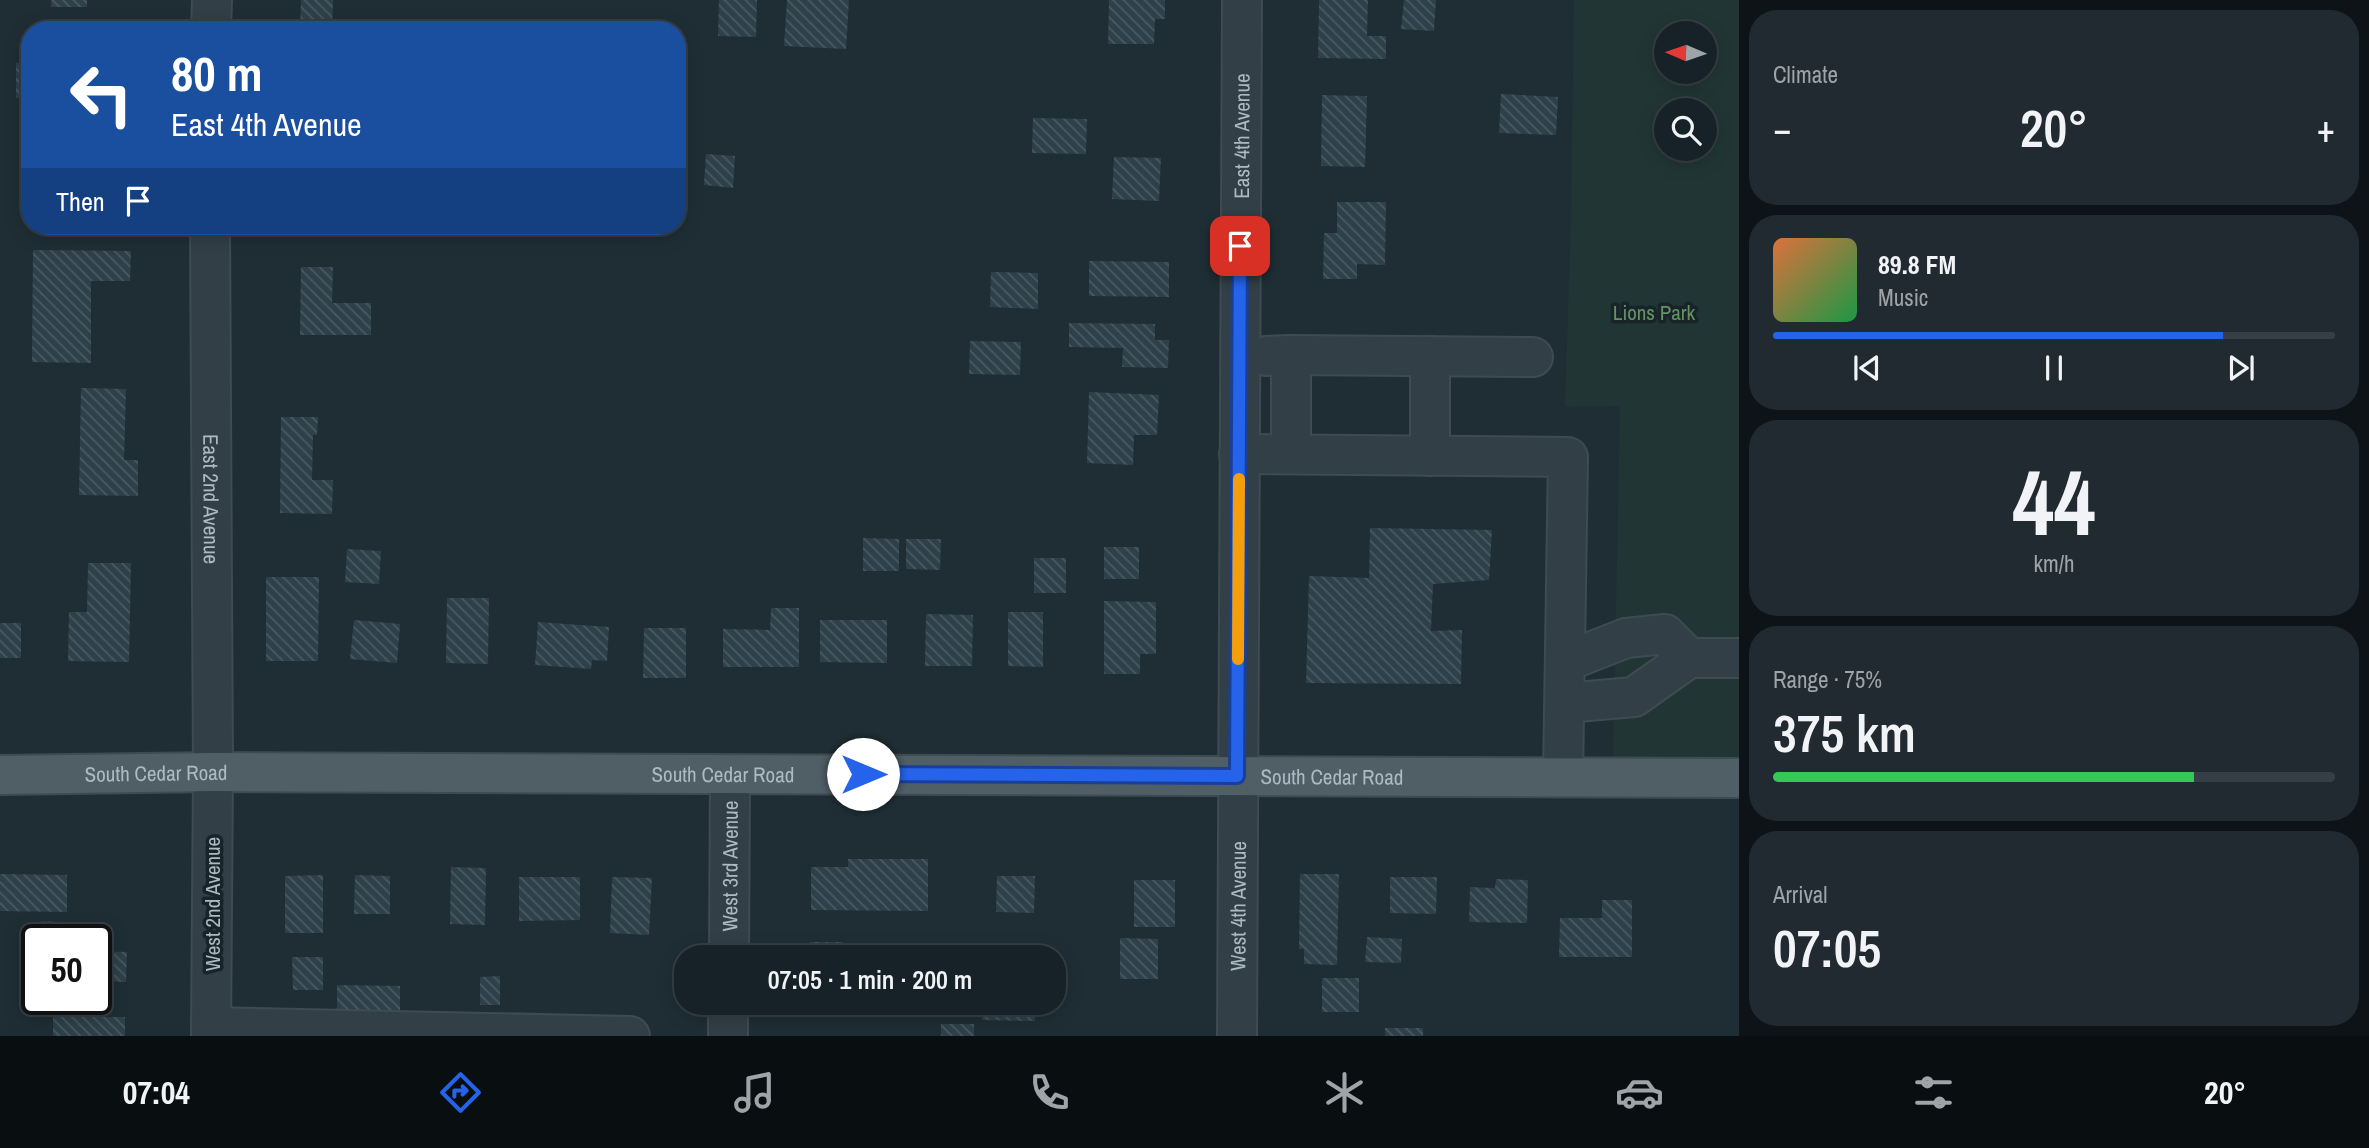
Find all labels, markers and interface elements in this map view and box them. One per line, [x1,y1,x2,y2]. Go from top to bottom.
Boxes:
north arrow [1654,21,1717,84]
map controls [1654,21,1717,161]
text: 80 m [171,40,263,106]
icon: left [56,49,147,140]
text: Climate [1773,59,1838,90]
street label: East 4th Avenue [1227,73,1256,199]
text: 20° [2020,93,2088,163]
button: search [1654,98,1717,161]
text: East 4th Avenue [171,103,362,146]
text: − [1773,103,1791,154]
text: + [2317,103,2335,154]
icon: arrive [119,182,157,220]
text: Then [56,184,105,219]
pin [1210,216,1270,276]
icon: arrive [1221,227,1259,265]
text: 89.8 FM [1878,247,1956,282]
text: Music [1878,282,1928,313]
park label: Lions Park [1613,298,1696,327]
icon: previous [1848,349,1886,387]
icon: pause [2035,349,2073,387]
icon: next [2222,349,2260,387]
street label: East 2nd Avenue [197,434,226,564]
text: 44 [2013,441,2096,563]
text: km/h [2034,548,2074,579]
text: Range · 75% [1773,664,1882,695]
text: 375 km [1773,698,1916,768]
position arrow [826,737,900,811]
street label: South Cedar Road [84,757,227,788]
street label: South Cedar Road [652,759,794,789]
street label: South Cedar Road [1261,762,1403,791]
street label: West 3rd Avenue [715,801,744,931]
street label: West 2nd Avenue [198,837,227,971]
street label: West 4th Avenue [1223,841,1252,971]
text: Arrival [1773,879,1828,910]
text: 07:05 [1773,913,1881,983]
speed limit sign: 50 [21,924,112,1015]
text: 07:05 · 1 min · 200 m [768,962,972,997]
icon: directions [436,1068,485,1117]
icon: music [730,1068,779,1117]
icon: phone [1025,1068,1074,1117]
icon: climate [1320,1068,1369,1117]
icon: car [1615,1068,1664,1117]
icon: filters [1909,1068,1958,1117]
text: 07:04 [123,1071,190,1114]
text: 20° [2204,1071,2246,1114]

